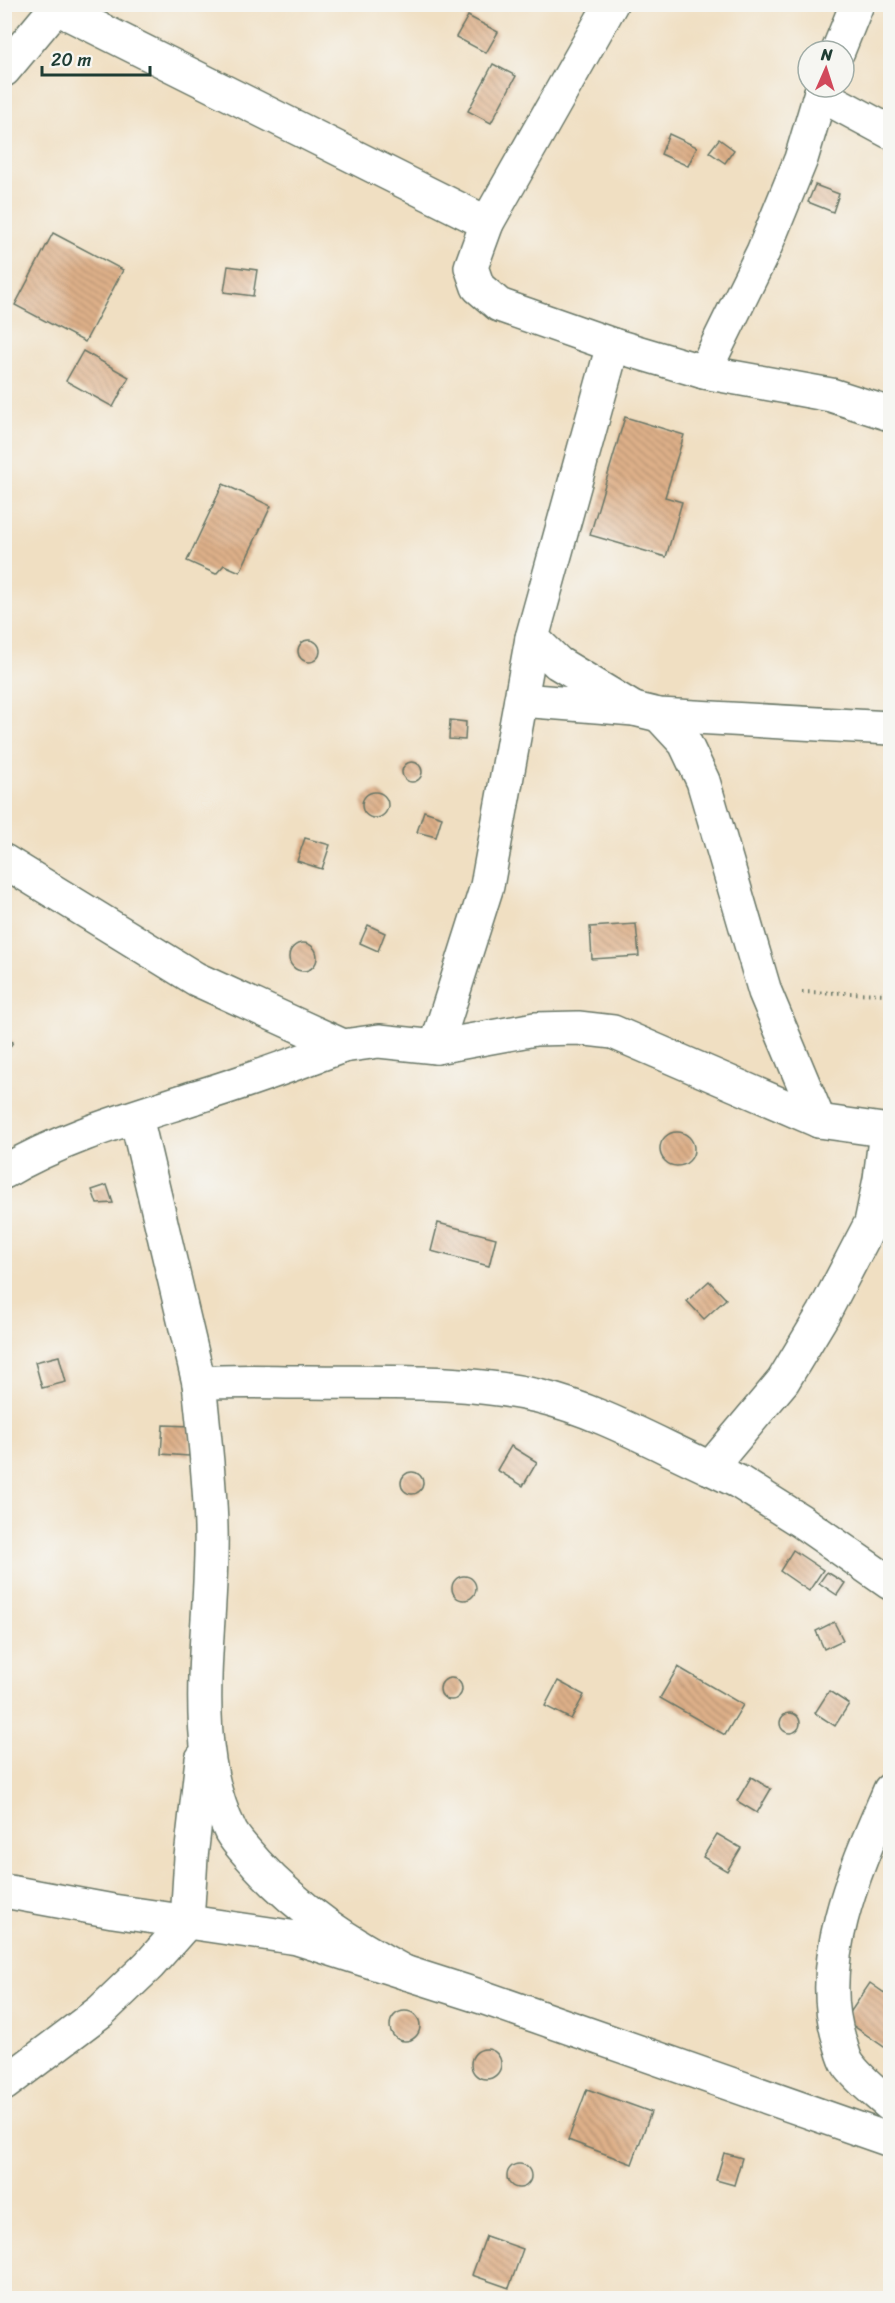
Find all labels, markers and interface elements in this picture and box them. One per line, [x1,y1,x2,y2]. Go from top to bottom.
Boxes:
scale bar [42,39,150,77]
north arrow [796,39,856,99]
text: N [819,40,834,69]
text: 20 m [51,44,91,76]

